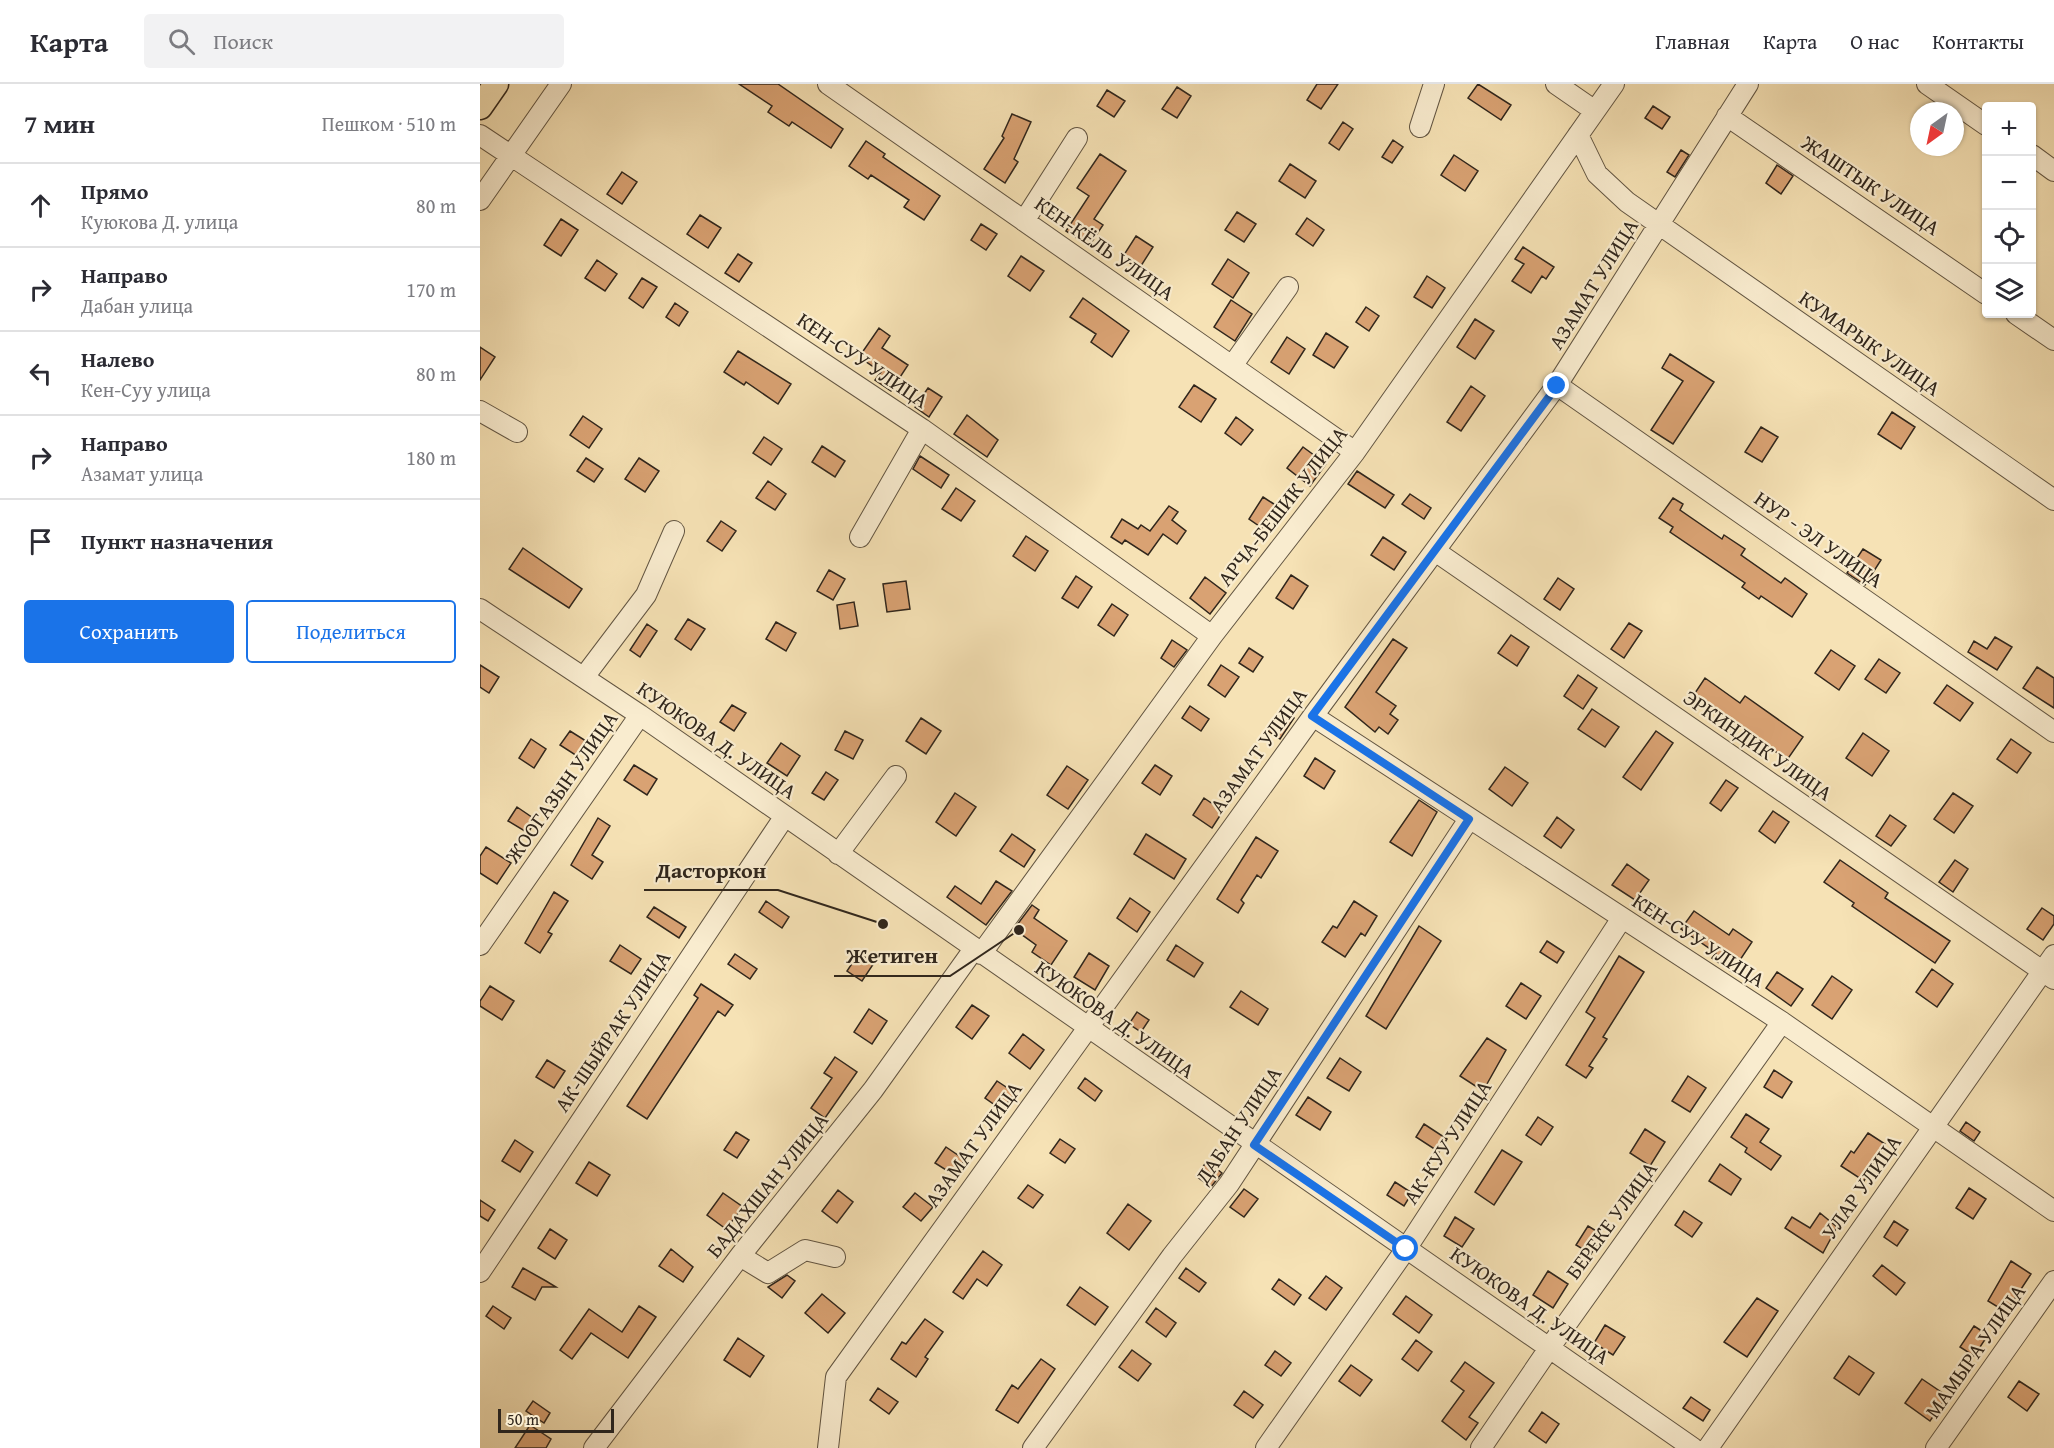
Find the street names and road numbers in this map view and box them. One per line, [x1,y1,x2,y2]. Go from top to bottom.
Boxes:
street label: ЖАШТЫК УЛИЦА [1795,127,1947,243]
street label: КЕН-КЁЛЬ УЛИЦА [1029,188,1181,308]
street label: АЗАМАТ УЛИЦА [1541,213,1646,355]
street label: КУМАРЫК УЛИЦА [1793,283,1947,404]
street label: КЕН-СУУ УЛИЦА [791,304,935,416]
street label: АРЧА-БЕШИК УЛИЦА [1210,419,1354,592]
street label: НУР - ЭЛ УЛИЦА [1748,483,1890,595]
street label: КУЮКОВА Д. УЛИЦА [631,673,803,807]
street label: АЗАМАТ УЛИЦА [1202,681,1314,819]
street label: ЭРКИНДИК УЛИЦА [1677,682,1839,808]
street label: ЖООГАЗЫН УЛИЦА [496,704,625,870]
street label: КЕН-СУУ УЛИЦА [1626,885,1772,995]
street label: АК-ШЫЙРАК УЛИЦА [546,944,678,1118]
street label: КУЮКОВА Д. УЛИЦА [1029,952,1201,1086]
street label: ДАБАН УЛИЦА [1187,1060,1289,1191]
street label: АК-КУУ УЛИЦА [1395,1074,1499,1210]
street label: АЗАМАТ УЛИЦА [917,1075,1029,1213]
street label: БАДАХШАН УЛИЦА [699,1105,836,1264]
street label: УЛАР УЛИЦА [1813,1128,1909,1246]
street label: БЕРЕКЕ УЛИЦА [1558,1154,1665,1285]
street label: КУЮКОВА Д. УЛИЦА [1444,1238,1616,1372]
street label: МАМЫРА УЛИЦА [1917,1278,2033,1424]

